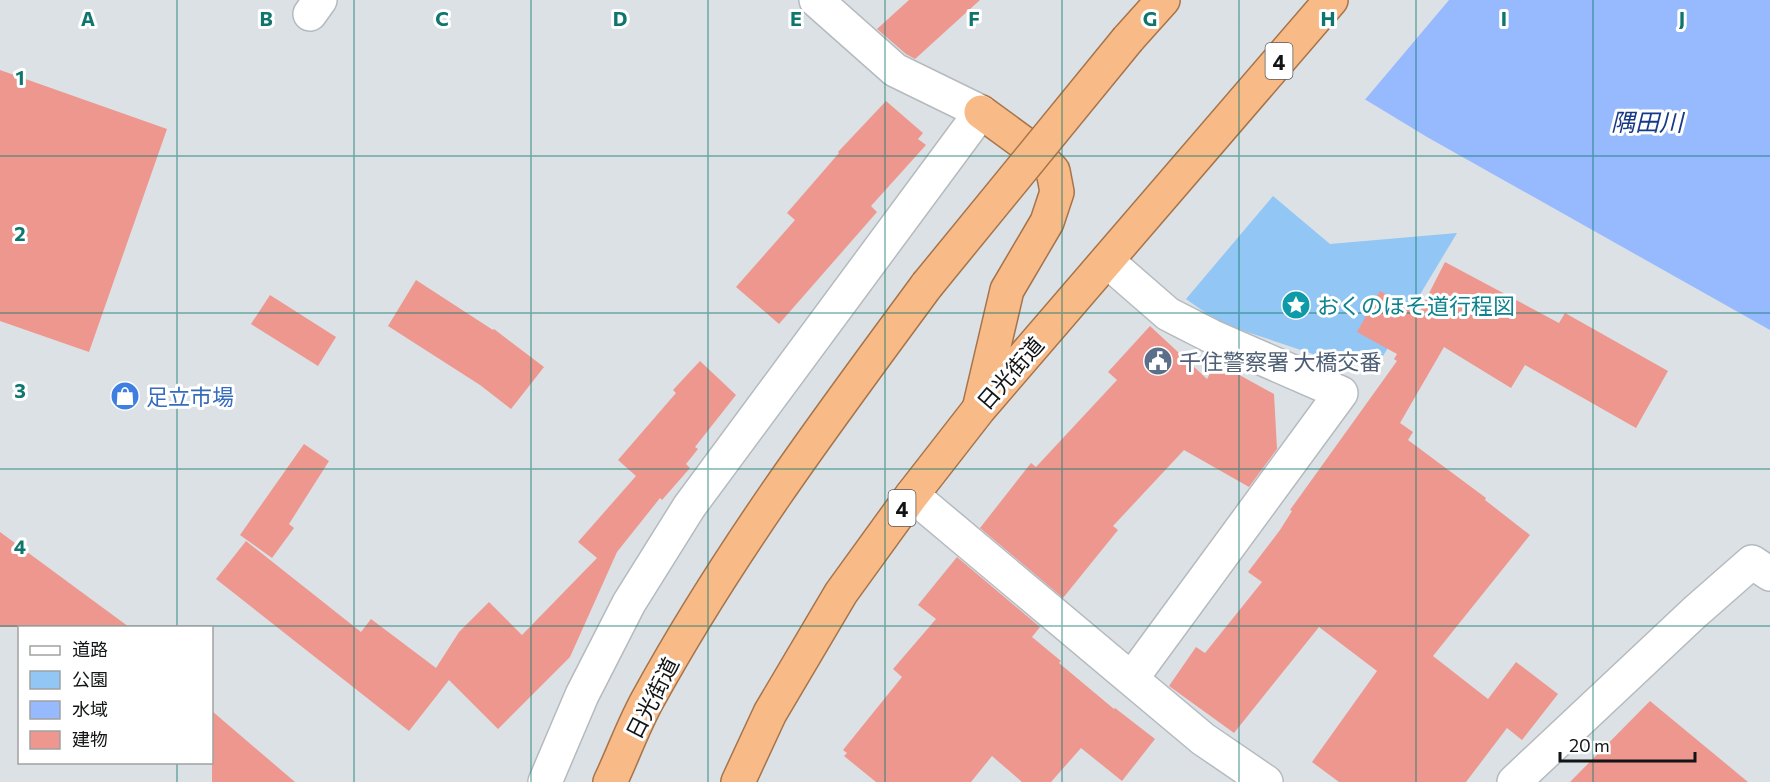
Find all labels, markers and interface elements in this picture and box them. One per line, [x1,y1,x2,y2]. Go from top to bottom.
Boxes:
text: A [81,6,95,30]
text: B [259,6,273,30]
text: C [435,6,449,30]
text: D [613,6,627,30]
text: E [790,6,802,30]
text: F [968,6,980,30]
text: G [1143,6,1157,30]
text: H [1321,6,1336,30]
text: I [1501,6,1507,30]
text: J [1679,6,1685,30]
road number: 4 [1266,43,1292,79]
text: 1 [15,65,25,89]
water label: 隅田川 [1611,107,1686,136]
text: 2 [14,221,26,245]
place icon: おくのほそ道行程図 [1280,289,1312,321]
place label: おくのほそ道行程図 [1317,292,1515,319]
street label: 日光街道 [971,331,1049,415]
public building icon: 千住警察署 大橋交番 [1142,345,1174,377]
place label: 千住警察署 大橋交番 [1179,348,1381,375]
text: 3 [14,378,26,402]
shop icon: 足立市場 [109,380,141,412]
place label: 足立市場 [146,383,234,410]
road number: 4 [888,490,916,526]
text: 4 [14,534,26,558]
legend [18,626,213,764]
text: 道路 [72,638,108,660]
street label: 日光街道 [620,653,684,743]
text: 公園 [72,668,108,690]
text: 水域 [72,698,108,720]
scale bar [1560,725,1695,763]
text: 建物 [72,728,108,750]
text: 20 m [1569,734,1610,756]

